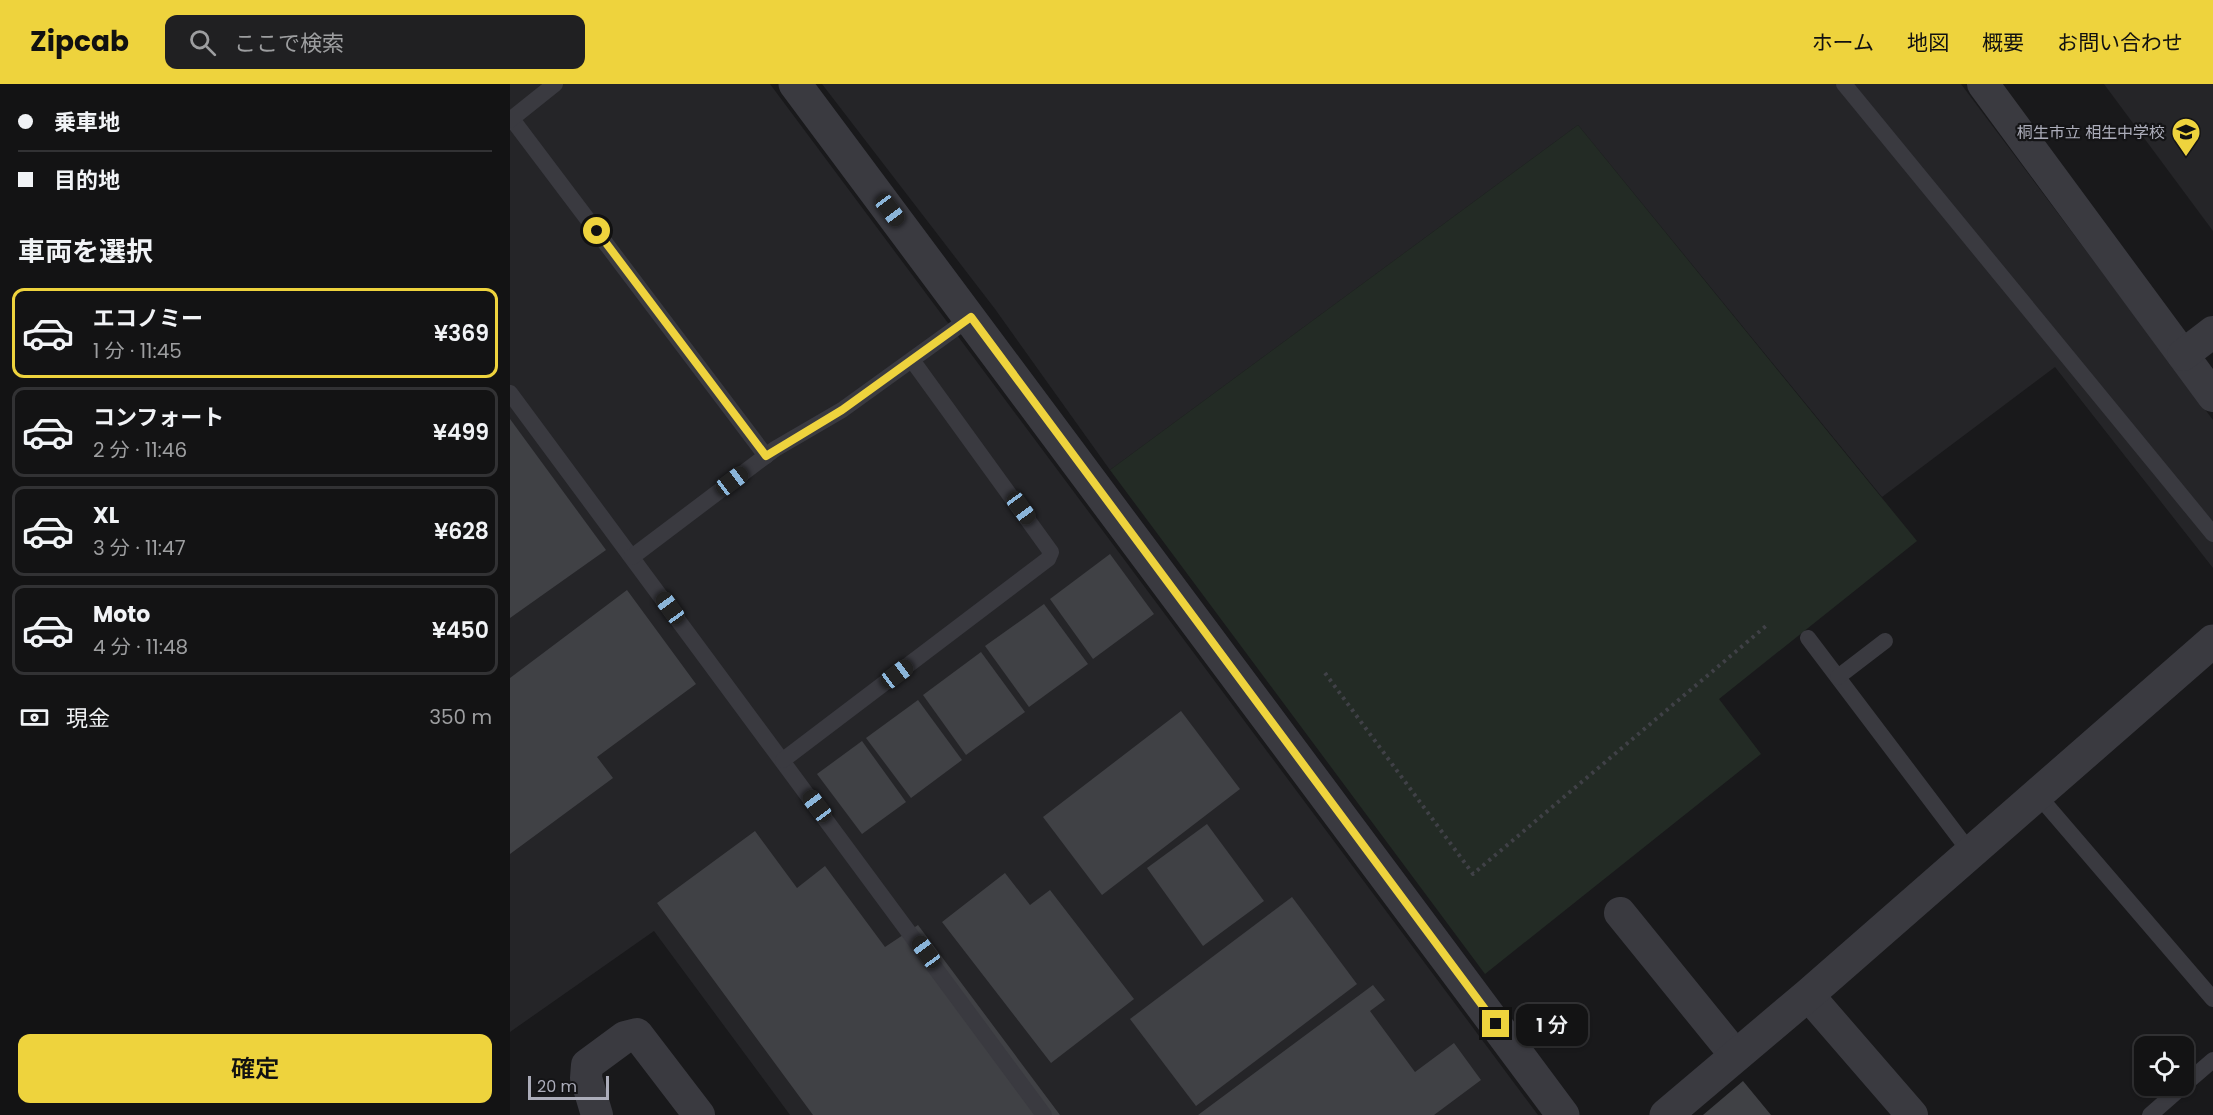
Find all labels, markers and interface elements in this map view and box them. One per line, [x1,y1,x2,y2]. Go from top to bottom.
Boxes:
search box [165,15,585,69]
text: Zipcab [30,22,129,61]
icon: search [186,26,219,59]
text: ここで検索 [234,28,344,59]
text: ホーム [1812,28,1874,57]
text: 地図 [1907,28,1949,57]
text: 概要 [1982,28,2024,57]
text: お問い合わせ [2057,28,2183,57]
text: 乗車地 [54,107,120,138]
school or university icon: 桐生市立 相生中学校 [2170,116,2202,158]
place label: 桐生市立 相生中学校 [2017,121,2165,144]
text: 目的地 [54,165,120,196]
car [872,190,908,230]
route start [583,217,610,244]
text: 車両を選択 [18,233,153,270]
text: エコノミー [93,303,203,334]
icon: car [21,306,75,360]
text: ¥369 [434,318,489,349]
text: 1 分 · 11:45 [93,337,182,365]
text: コンフォート [93,402,224,433]
icon: car [21,405,75,459]
text: ¥499 [433,417,489,448]
text: 2 分 · 11:46 [93,436,187,464]
car [712,463,752,499]
car [1003,488,1039,528]
text: XL [93,500,119,531]
icon: car [21,504,75,558]
text: ¥628 [434,516,489,547]
text: 3 分 · 11:47 [93,534,186,562]
car [652,588,688,628]
text: Moto [93,599,150,630]
icon: car [21,603,75,657]
text: ¥450 [432,615,489,646]
text: 4 分 · 11:48 [93,633,188,661]
car [877,656,917,692]
icon: cash [18,701,51,734]
text: 現金 [66,703,110,734]
text: 350 m [429,703,492,731]
car [799,786,835,826]
car [908,932,944,972]
callout: 1 分 [1517,1003,1589,1045]
route end [1482,1010,1509,1037]
text: 1 分 [1536,1011,1568,1039]
button: 確定 [18,1034,492,1103]
map controls [2134,1036,2194,1096]
button: locate [2134,1036,2194,1096]
scale bar [528,1073,609,1100]
text: 20 m [537,1075,577,1098]

